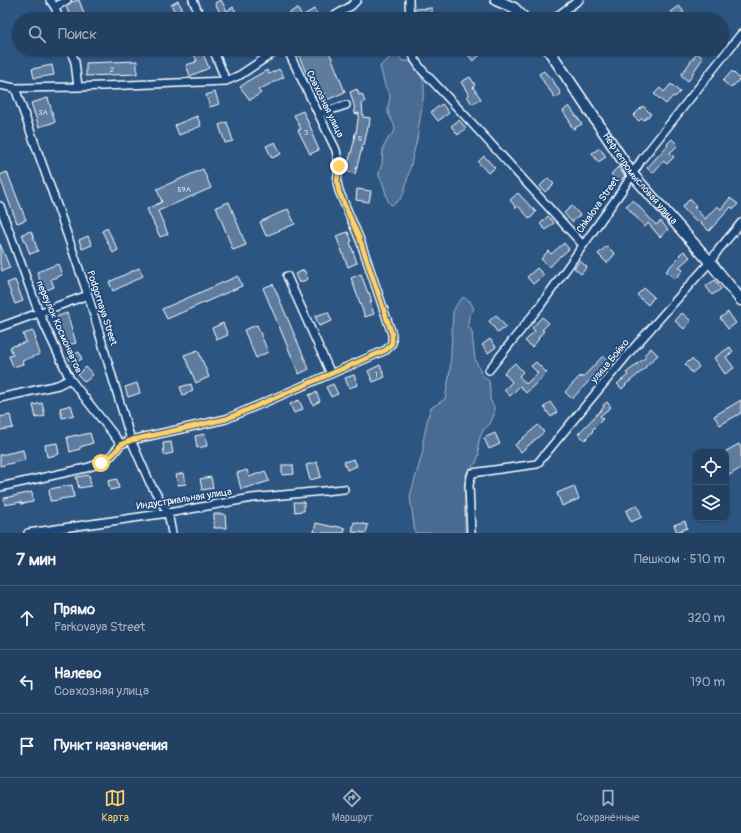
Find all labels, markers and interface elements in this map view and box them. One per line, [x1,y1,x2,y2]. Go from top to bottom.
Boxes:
search box [12,12,729,56]
icon: search [26,23,48,45]
text: Поиск [58,25,97,44]
house number: 2 [110,65,115,74]
street label: Совхозная улица [304,69,347,140]
house number: 3А [38,108,48,117]
house number: 3 [304,128,309,137]
street label: Нефтепромысловая улица [600,130,680,227]
house number: 5 [358,134,362,143]
route end [330,157,348,175]
street label: Chkalova Street [574,174,622,235]
house number: 59А [177,185,191,194]
street label: Podgornaya Street [84,269,120,348]
street label: переулок Космонавтов [33,279,85,375]
street label: улица Бойко [587,336,632,386]
house number: 1 [374,370,378,379]
map controls [693,449,729,521]
button: locate [693,449,729,485]
route start [92,454,110,472]
street label: Индустриальная улица [136,485,233,512]
button: layers [693,485,729,521]
text: 7 мин [16,549,56,570]
text: Пешком · 510 m [634,551,725,567]
text: Прямо [54,600,95,619]
icon: ahead [16,607,38,629]
text: 320 m [687,610,725,626]
text: Parkovaya Street [54,619,145,635]
text: Налево [54,664,101,683]
icon: left [16,671,38,693]
text: 190 m [690,674,725,690]
text: Совхозная улица [54,683,149,699]
icon: arrive [16,735,38,757]
text: Пункт назначения [54,736,168,755]
tab: Карта [101,787,129,824]
tab: Маршрут [332,787,373,824]
tab: Сохранённые [576,787,640,824]

